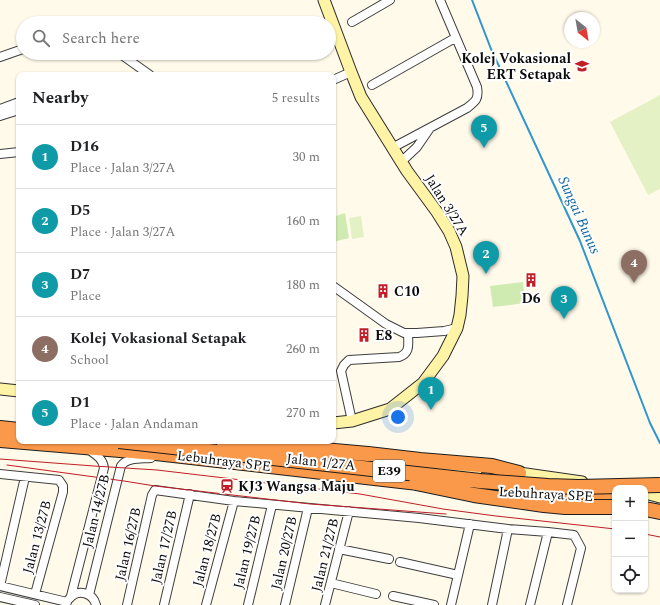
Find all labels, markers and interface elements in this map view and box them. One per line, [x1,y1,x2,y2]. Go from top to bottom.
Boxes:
north arrow [564,12,600,48]
search box [16,16,336,60]
icon: search [30,27,52,49]
text: Search here [62,27,140,50]
place label: Kolej Vokasional ERT Setapak [461,48,572,85]
school or university icon: Kolej Vokasional ERT Setapak [574,58,590,74]
text: Nearby [32,85,88,111]
text: 5 results [272,88,320,108]
pin: 5 [471,115,497,148]
text: D16 [70,135,99,158]
text: 1 [41,147,49,167]
text: 30 m [293,147,320,167]
text: Place · Jalan 3/27A [70,158,175,178]
street label: Jalan 3/27A [420,170,475,240]
water label: Sungai Bunus [552,172,607,258]
text: D5 [70,199,90,222]
text: 2 [41,211,49,231]
text: 160 m [286,211,320,231]
text: Place · Jalan 3/27A [70,222,175,242]
pin: 2 [473,241,499,274]
pin: 4 [621,250,647,283]
text: D7 [70,263,90,286]
building icon: D6 [523,272,539,288]
text: 3 [41,275,49,295]
text: 180 m [286,275,320,295]
place label: C10 [394,281,420,302]
building icon: C10 [375,283,391,299]
text: Place [70,286,101,306]
pin: 3 [551,286,577,319]
place label: D6 [521,288,541,309]
place label: E8 [375,325,393,346]
text: Kolej Vokasional Setapak [70,327,247,350]
building icon: E8 [356,327,372,343]
text: 4 [41,339,49,359]
text: 260 m [286,339,320,359]
text: School [70,350,109,370]
pin: 1 [418,377,444,410]
text: D1 [70,391,90,414]
text: 5 [41,403,49,423]
text: 270 m [286,403,320,423]
your location [388,407,408,427]
text: Place · Jalan Andaman [70,414,199,434]
street label: Lebuhraya SPE [176,445,272,477]
street label: Jalan 1/27A [285,448,357,476]
road number: E39 [373,460,405,482]
street label: Jalan 14/27B [77,472,115,550]
place label: KJ3 Wangsa Maju [238,476,355,497]
station icon: KJ3 Wangsa Maju [219,478,235,494]
street label: Lebuhraya SPE [498,481,594,507]
map controls [612,485,648,593]
button: + [612,485,648,521]
street label: Jalan 13/27B [17,498,57,576]
street label: Jalan 16/27B [109,505,147,583]
street label: Jalan 17/27B [145,508,183,586]
street label: Jalan 18/27B [187,511,227,589]
street label: Jalan 19/27B [228,513,266,591]
street label: Jalan 20/27B [265,514,303,592]
street label: Jalan 21/27B [306,516,344,594]
button: − [612,521,648,557]
button: locate [612,557,648,593]

